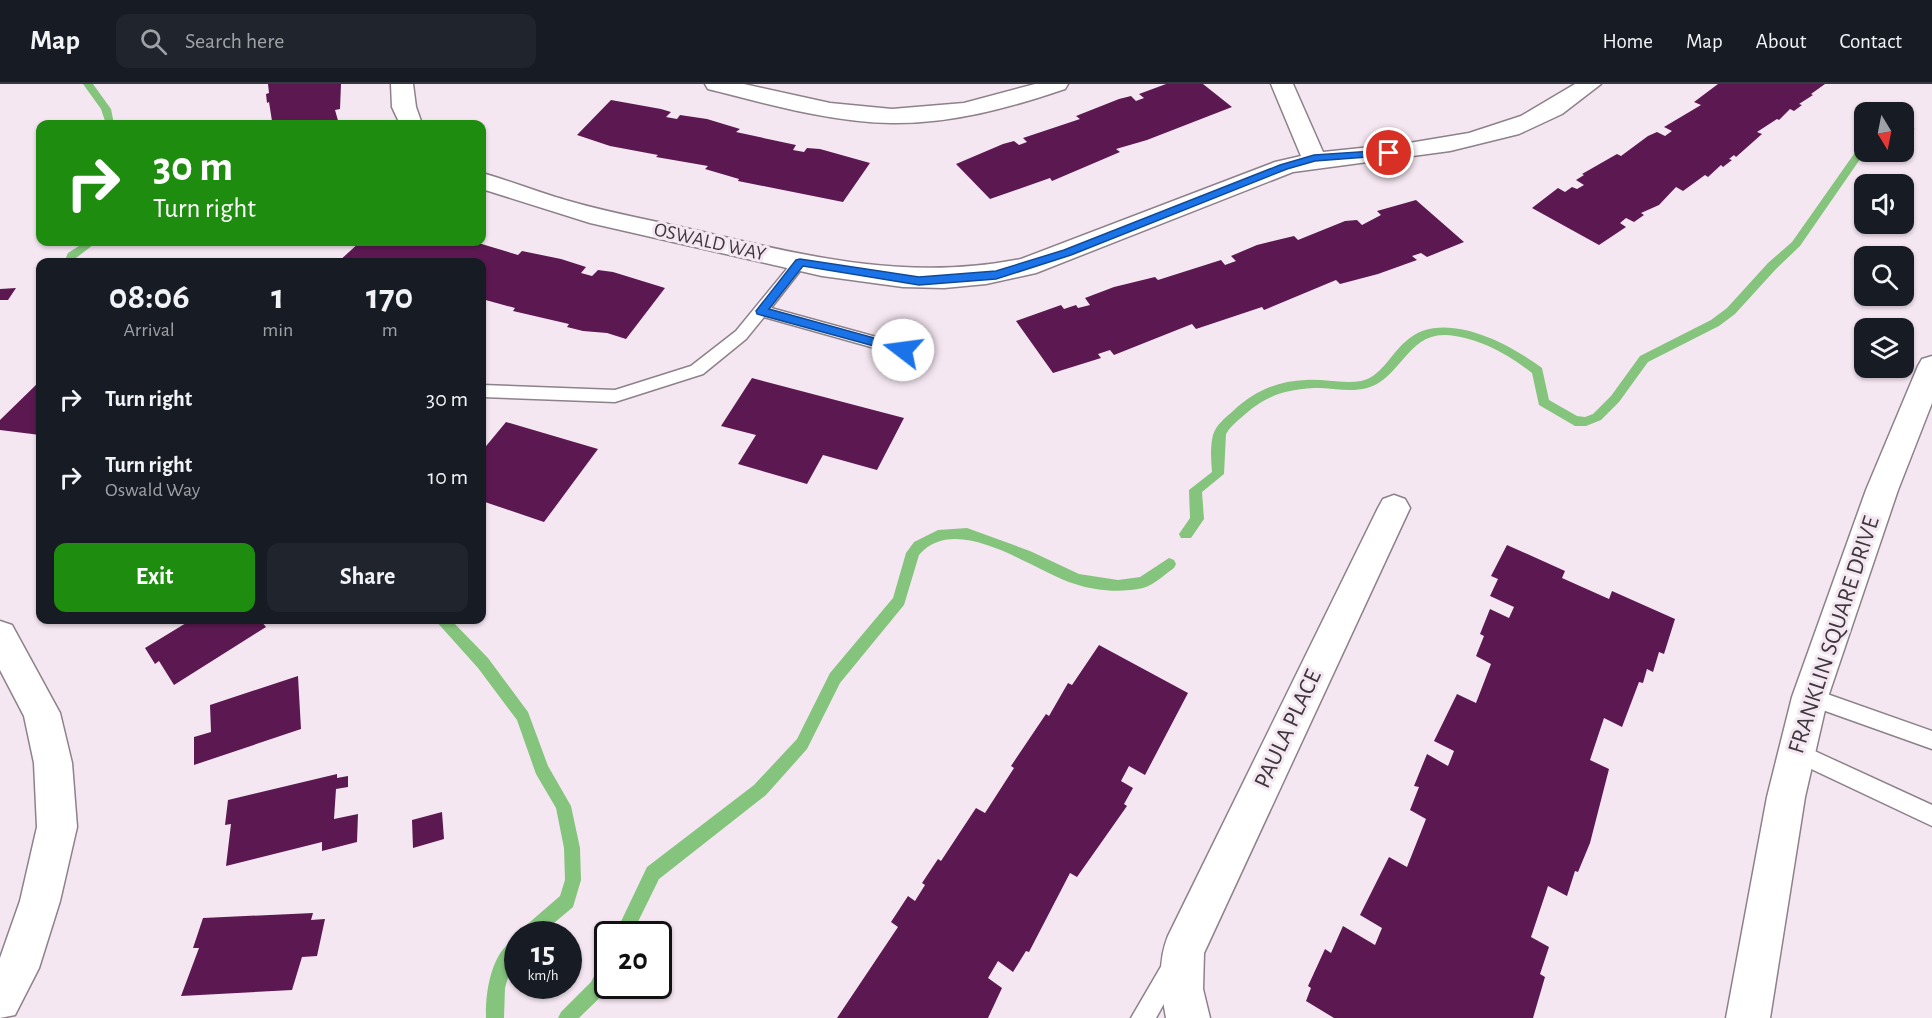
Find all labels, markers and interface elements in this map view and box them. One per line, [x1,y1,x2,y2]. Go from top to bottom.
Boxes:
search box [116,14,536,68]
icon: search [137,25,170,58]
text: Map [30,27,80,55]
text: Search here [185,30,284,52]
text: Home [1602,31,1653,52]
text: Map [1686,31,1723,52]
text: About [1756,31,1806,52]
text: Contact [1839,31,1902,52]
north arrow [1854,102,1914,162]
map controls [1854,102,1914,378]
pin [1363,127,1414,178]
icon: arrive [1372,136,1405,169]
icon: right [54,144,132,222]
text: 30 m [153,146,233,188]
button: sound [1854,174,1914,234]
text: Turn right [153,195,256,222]
street label: OSWALD WAY [652,219,768,265]
button: search [1854,246,1914,306]
text: 08:06 [109,279,190,315]
text: 1 [271,279,284,315]
text: 170 [366,279,413,315]
position arrow [871,318,935,382]
button: layers [1854,318,1914,378]
text: Arrival [123,320,175,340]
text: min [262,320,293,340]
text: m [382,320,398,340]
icon: right [54,383,87,416]
text: Turn right [105,388,192,410]
text: 30 m [426,388,468,410]
text: Turn right [105,454,192,476]
icon: right [54,461,87,494]
text: 10 m [428,466,468,488]
text: Oswald Way [105,480,200,500]
street label: FRANKLIN SQUARE DRIVE [1784,513,1884,757]
button: Exit [54,543,255,612]
button: Share [267,543,468,612]
street label: PAULA PLACE [1250,666,1326,792]
speed limit sign: 20 [594,921,672,999]
text: 15 [531,938,555,968]
text: km/h [528,968,558,983]

